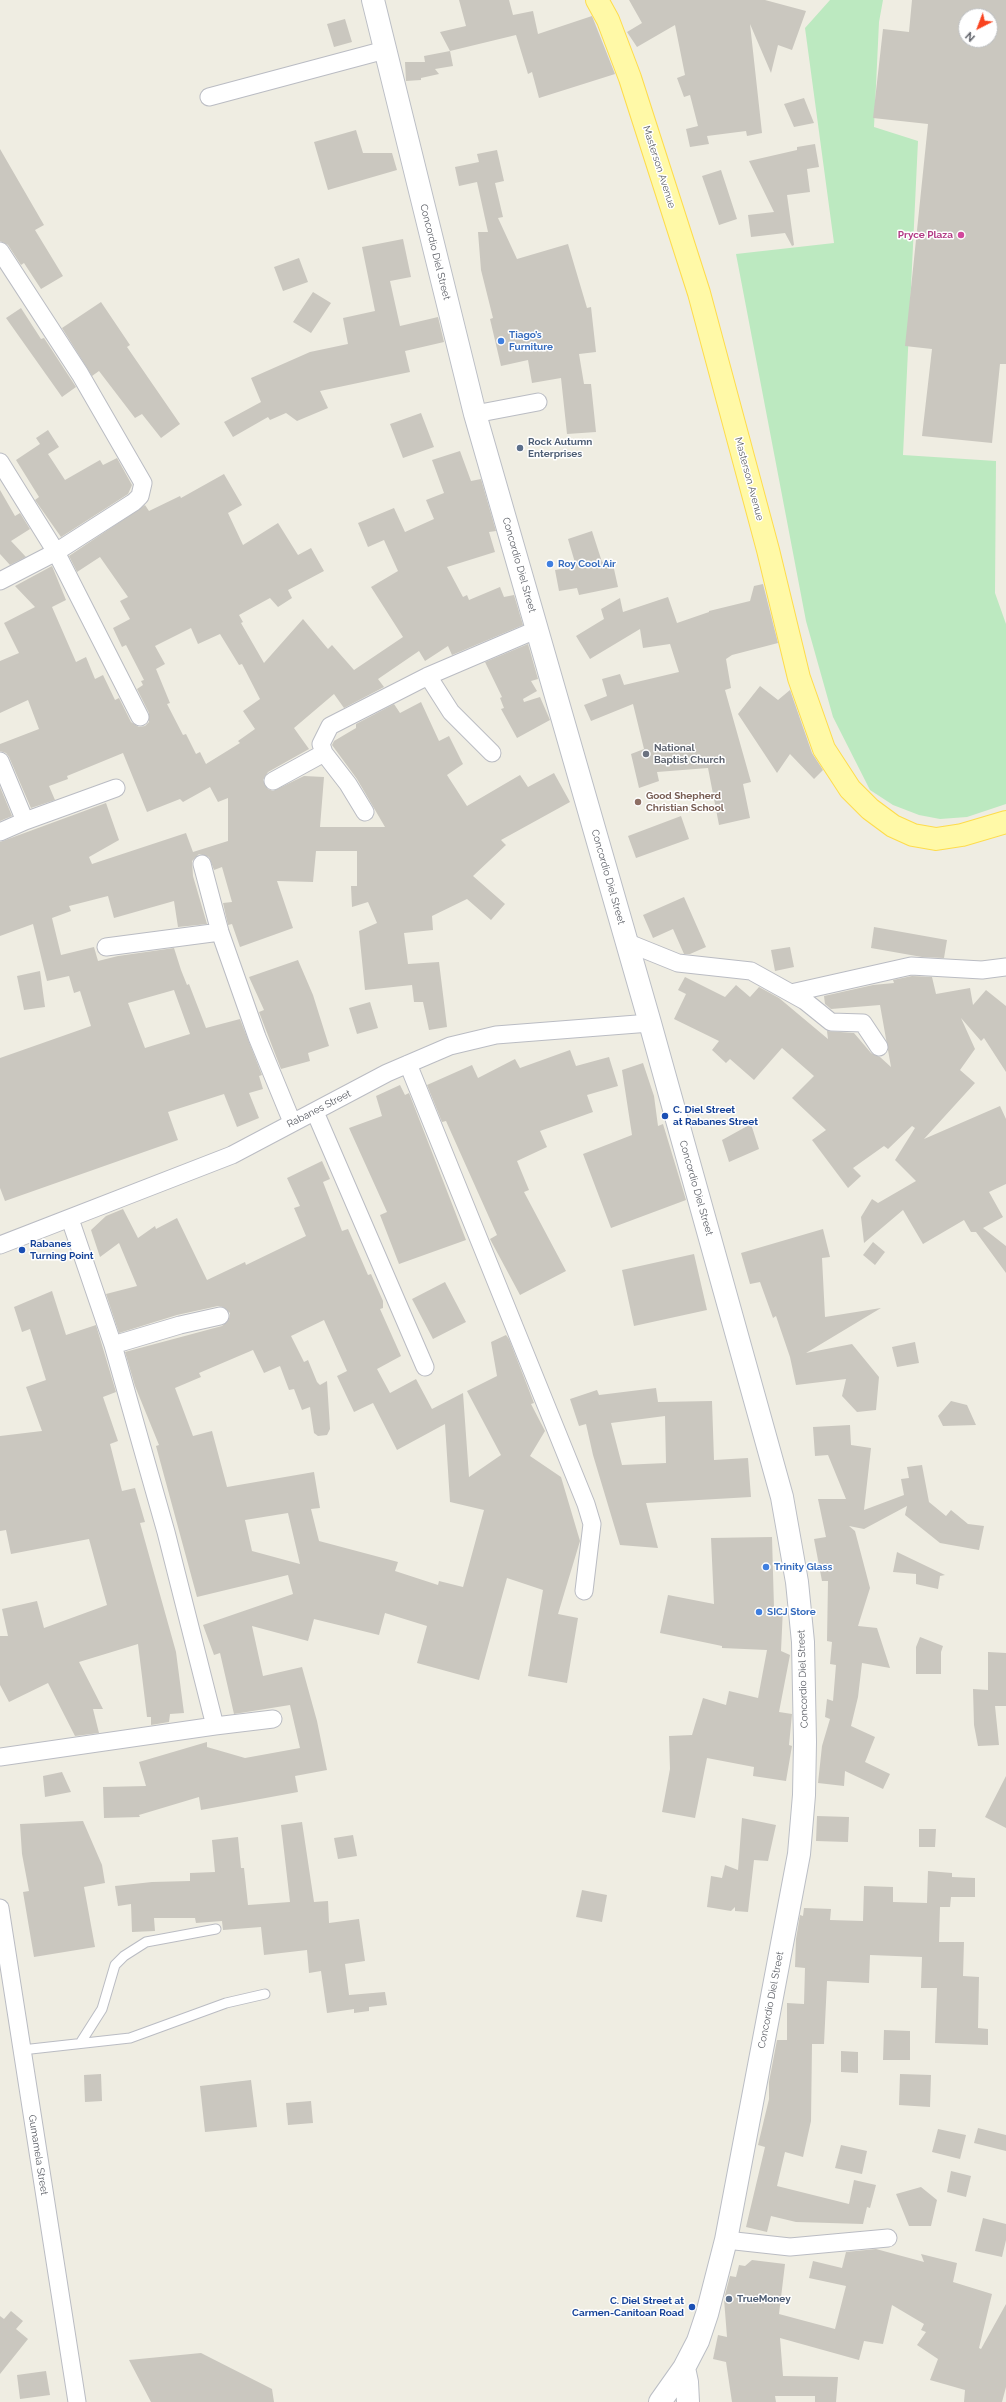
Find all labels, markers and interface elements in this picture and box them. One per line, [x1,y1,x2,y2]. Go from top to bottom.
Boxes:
north arrow [958,8,998,48]
text: N [963,29,978,44]
street label: Masterson Avenue [640,124,678,210]
street label: Concordio Diel Street [417,203,453,301]
place label: Pryce Plaza [898,229,953,241]
marker: Pryce Plaza [956,230,966,240]
place label: Tiago’s Furniture [509,329,553,352]
marker: Tiago’s Furniture [496,336,506,346]
place label: Rock Autumn Enterprises [528,436,592,460]
street label: Masterson Avenue [732,436,766,522]
marker: Rock Autumn Enterprises [515,443,525,453]
street label: Concordio Diel Street [500,516,538,614]
place label: Roy Cool Air [558,558,616,570]
marker: Roy Cool Air [545,559,555,569]
place label: National Baptist Church [654,742,725,766]
marker: National Baptist Church [641,749,651,759]
place label: Good Shepherd Christian School [646,790,724,814]
marker: Good Shepherd Christian School [633,797,643,807]
street label: Concordio Diel Street [589,828,627,926]
street label: Rabanes Street [285,1088,353,1130]
place label: C. Diel Street at Rabanes Street [673,1104,758,1128]
marker: C. Diel Street at Rabanes Street [660,1111,670,1121]
street label: Concordio Diel Street [677,1139,715,1237]
place label: Rabanes Turning Point [30,1238,94,1262]
marker: Rabanes Turning Point [17,1245,27,1255]
place label: Trinity Glass [774,1561,832,1573]
marker: Trinity Glass [761,1562,771,1572]
place label: SICJ Store [767,1606,816,1618]
marker: SICJ Store [754,1607,764,1617]
street label: Concordio Diel Street [795,1630,811,1728]
street label: Concordio Diel Street [756,1951,786,2049]
street label: Gumamela Street [26,2114,50,2196]
place label: TrueMoney [737,2293,791,2305]
marker: TrueMoney [724,2294,734,2304]
place label: C. Diel Street at Carmen-Canitoan Road [572,2295,684,2318]
marker: C. Diel Street at Carmen-Canitoan Road [687,2302,697,2312]

